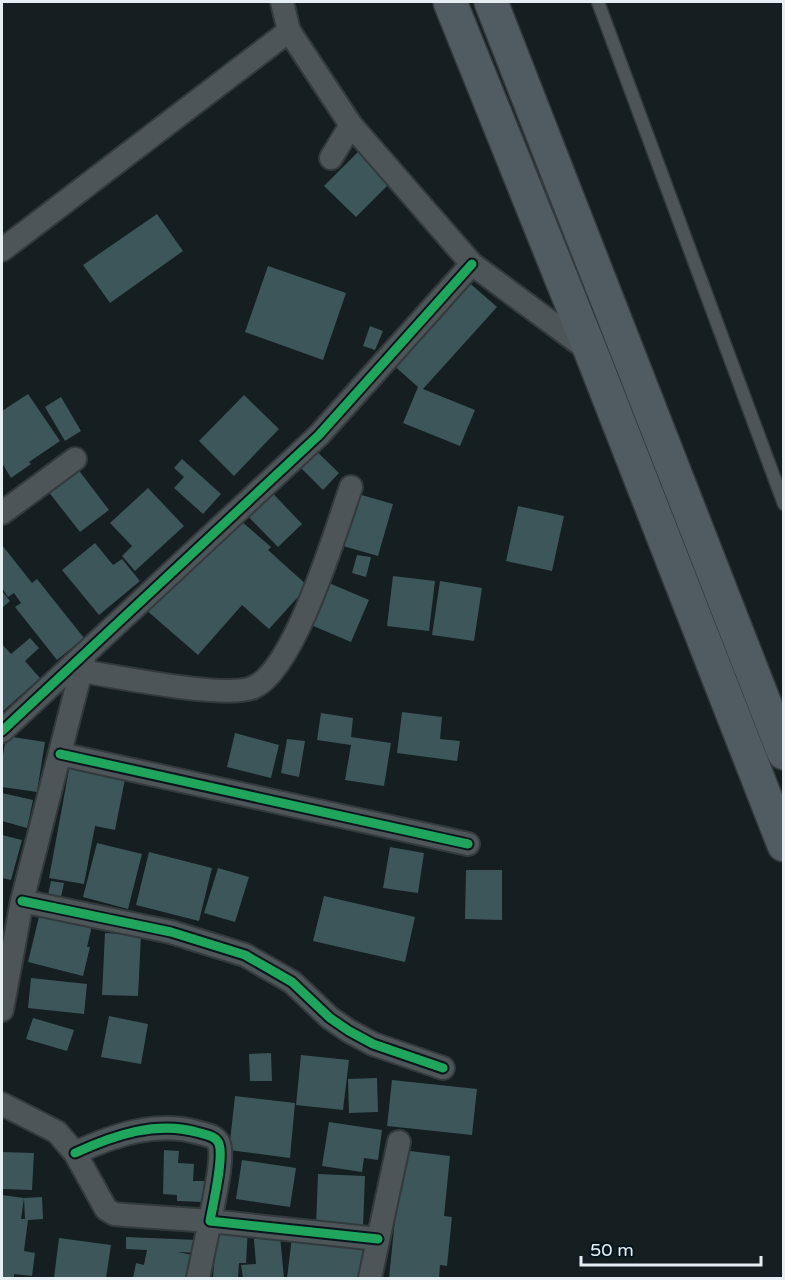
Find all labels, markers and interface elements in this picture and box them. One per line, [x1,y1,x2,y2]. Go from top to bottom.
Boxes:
scale bar [581,1229,761,1267]
text: 50 m [590,1239,634,1261]

